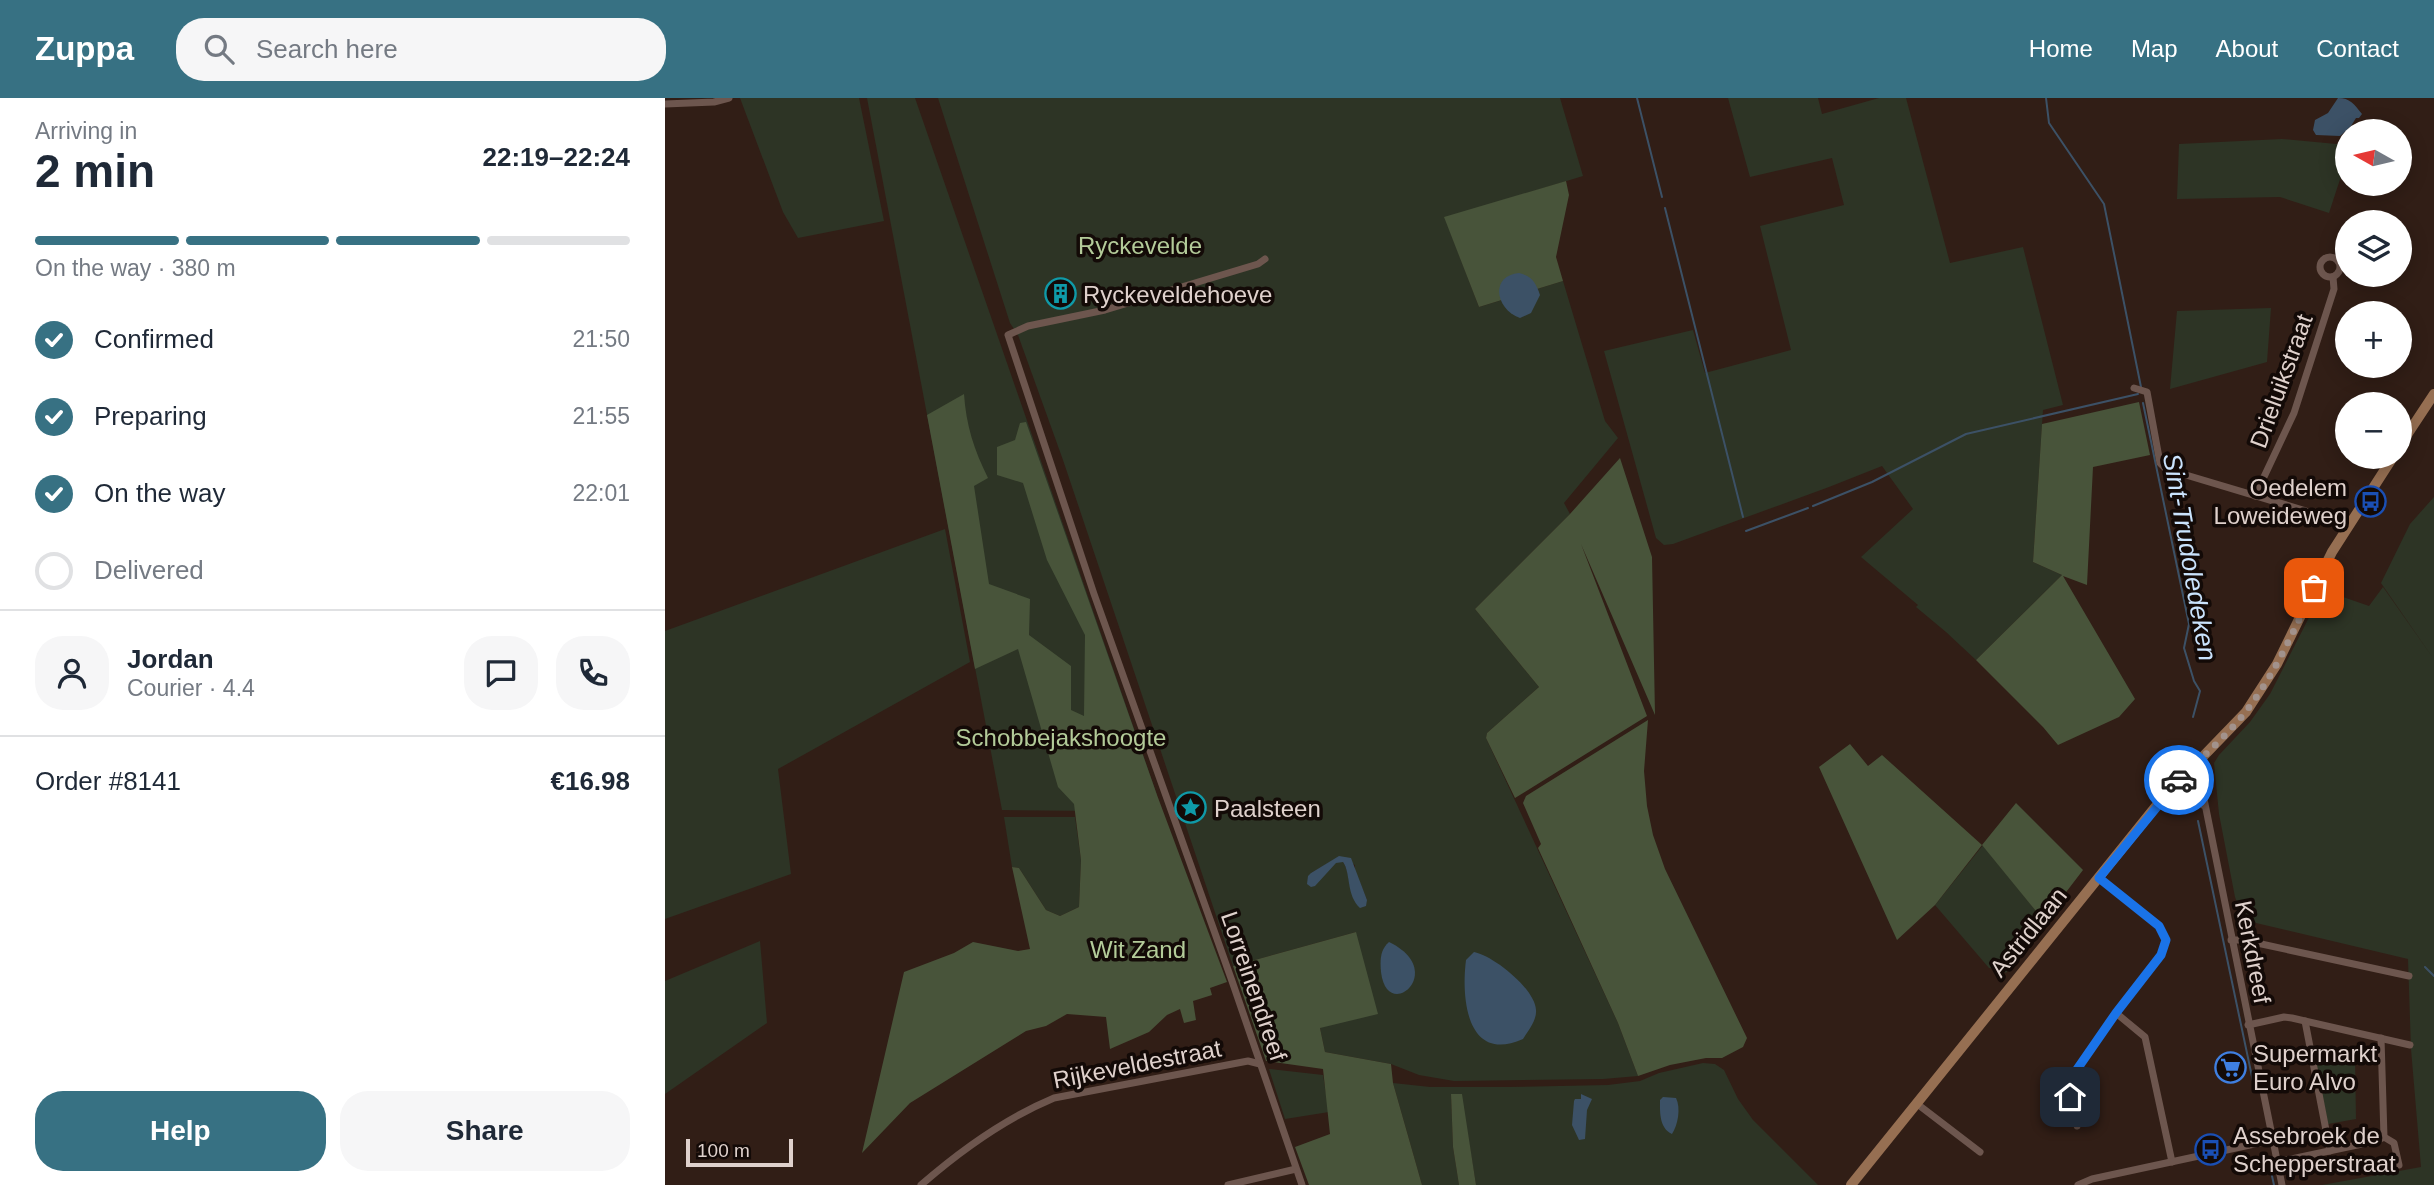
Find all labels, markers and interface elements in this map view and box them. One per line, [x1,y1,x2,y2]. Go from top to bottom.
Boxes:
search box [176,18,666,81]
text: Zuppa [35,30,134,67]
icon: search [200,30,238,68]
text: Search here [256,34,398,64]
text: Home [2029,35,2093,62]
text: Map [2131,35,2178,62]
text: About [2216,35,2278,62]
text: Contact [2316,35,2399,62]
text: Arriving in [35,118,137,144]
north arrow [2335,119,2411,196]
map controls [2335,119,2412,469]
text: 22:19–22:24 [483,142,630,172]
text: 2 min [35,145,155,197]
button: layers [2335,210,2412,287]
park label: Ryckevelde [1078,232,1202,259]
text: On the way · 380 m [35,255,236,281]
building icon: Ryckeveldehoeve [1043,277,1077,311]
place label: Ryckeveldehoeve [1083,281,1272,308]
button: + [2335,301,2412,378]
street label: Drieluikstraat [2244,310,2318,451]
icon: check [35,321,73,359]
text: Confirmed [94,324,214,354]
text: 21:50 [572,326,630,352]
button: − [2335,392,2412,469]
icon: check [35,398,73,436]
text: Preparing [94,401,207,431]
text: 21:55 [572,403,630,429]
water label: Sint-Trudoledeken [2157,451,2223,663]
place label: Oedelem Loweideweg [2214,474,2347,529]
icon: check [35,475,73,513]
text: On the way [94,478,226,508]
text: 22:01 [572,480,630,506]
bus stop icon: Oedelem Loweideweg [2353,484,2387,518]
text: Delivered [94,555,204,585]
pin [2284,558,2344,618]
icon: bag [2295,569,2333,607]
button: person [35,636,109,710]
button: chat [464,636,538,710]
button: phone [556,636,630,710]
text: Jordan [127,644,214,674]
text: Courier · 4.4 [127,675,255,701]
park label: Schobbejakshoogte [956,724,1166,751]
courier [2144,745,2214,815]
icon: car [2160,761,2198,799]
text: Order #8141 [35,766,181,796]
text: €16.98 [550,766,630,796]
place icon: Paalsteen [1174,791,1208,825]
place label: Paalsteen [1214,795,1321,822]
street label: Astridlaan [1984,882,2072,982]
street label: Kerkdreef [2230,898,2276,1006]
street label: Lorreinendreef [1216,908,1292,1065]
park label: Wit Zand [1090,936,1186,963]
street label: Rijkeveldestraat [1051,1034,1224,1094]
place label: Supermarkt Euro Alvo [2253,1040,2377,1095]
supermarket icon: Supermarkt Euro Alvo [2213,1050,2247,1084]
pin [2040,1067,2100,1127]
icon: home [2051,1078,2089,1116]
button: Help [35,1091,326,1171]
button: Share [340,1091,630,1171]
place label: Assebroek de Schepperstraat [2233,1122,2396,1177]
bus stop icon: Assebroek de Schepperstraat [2193,1132,2227,1166]
scale bar [686,1136,793,1168]
text: 100 m [697,1140,750,1161]

